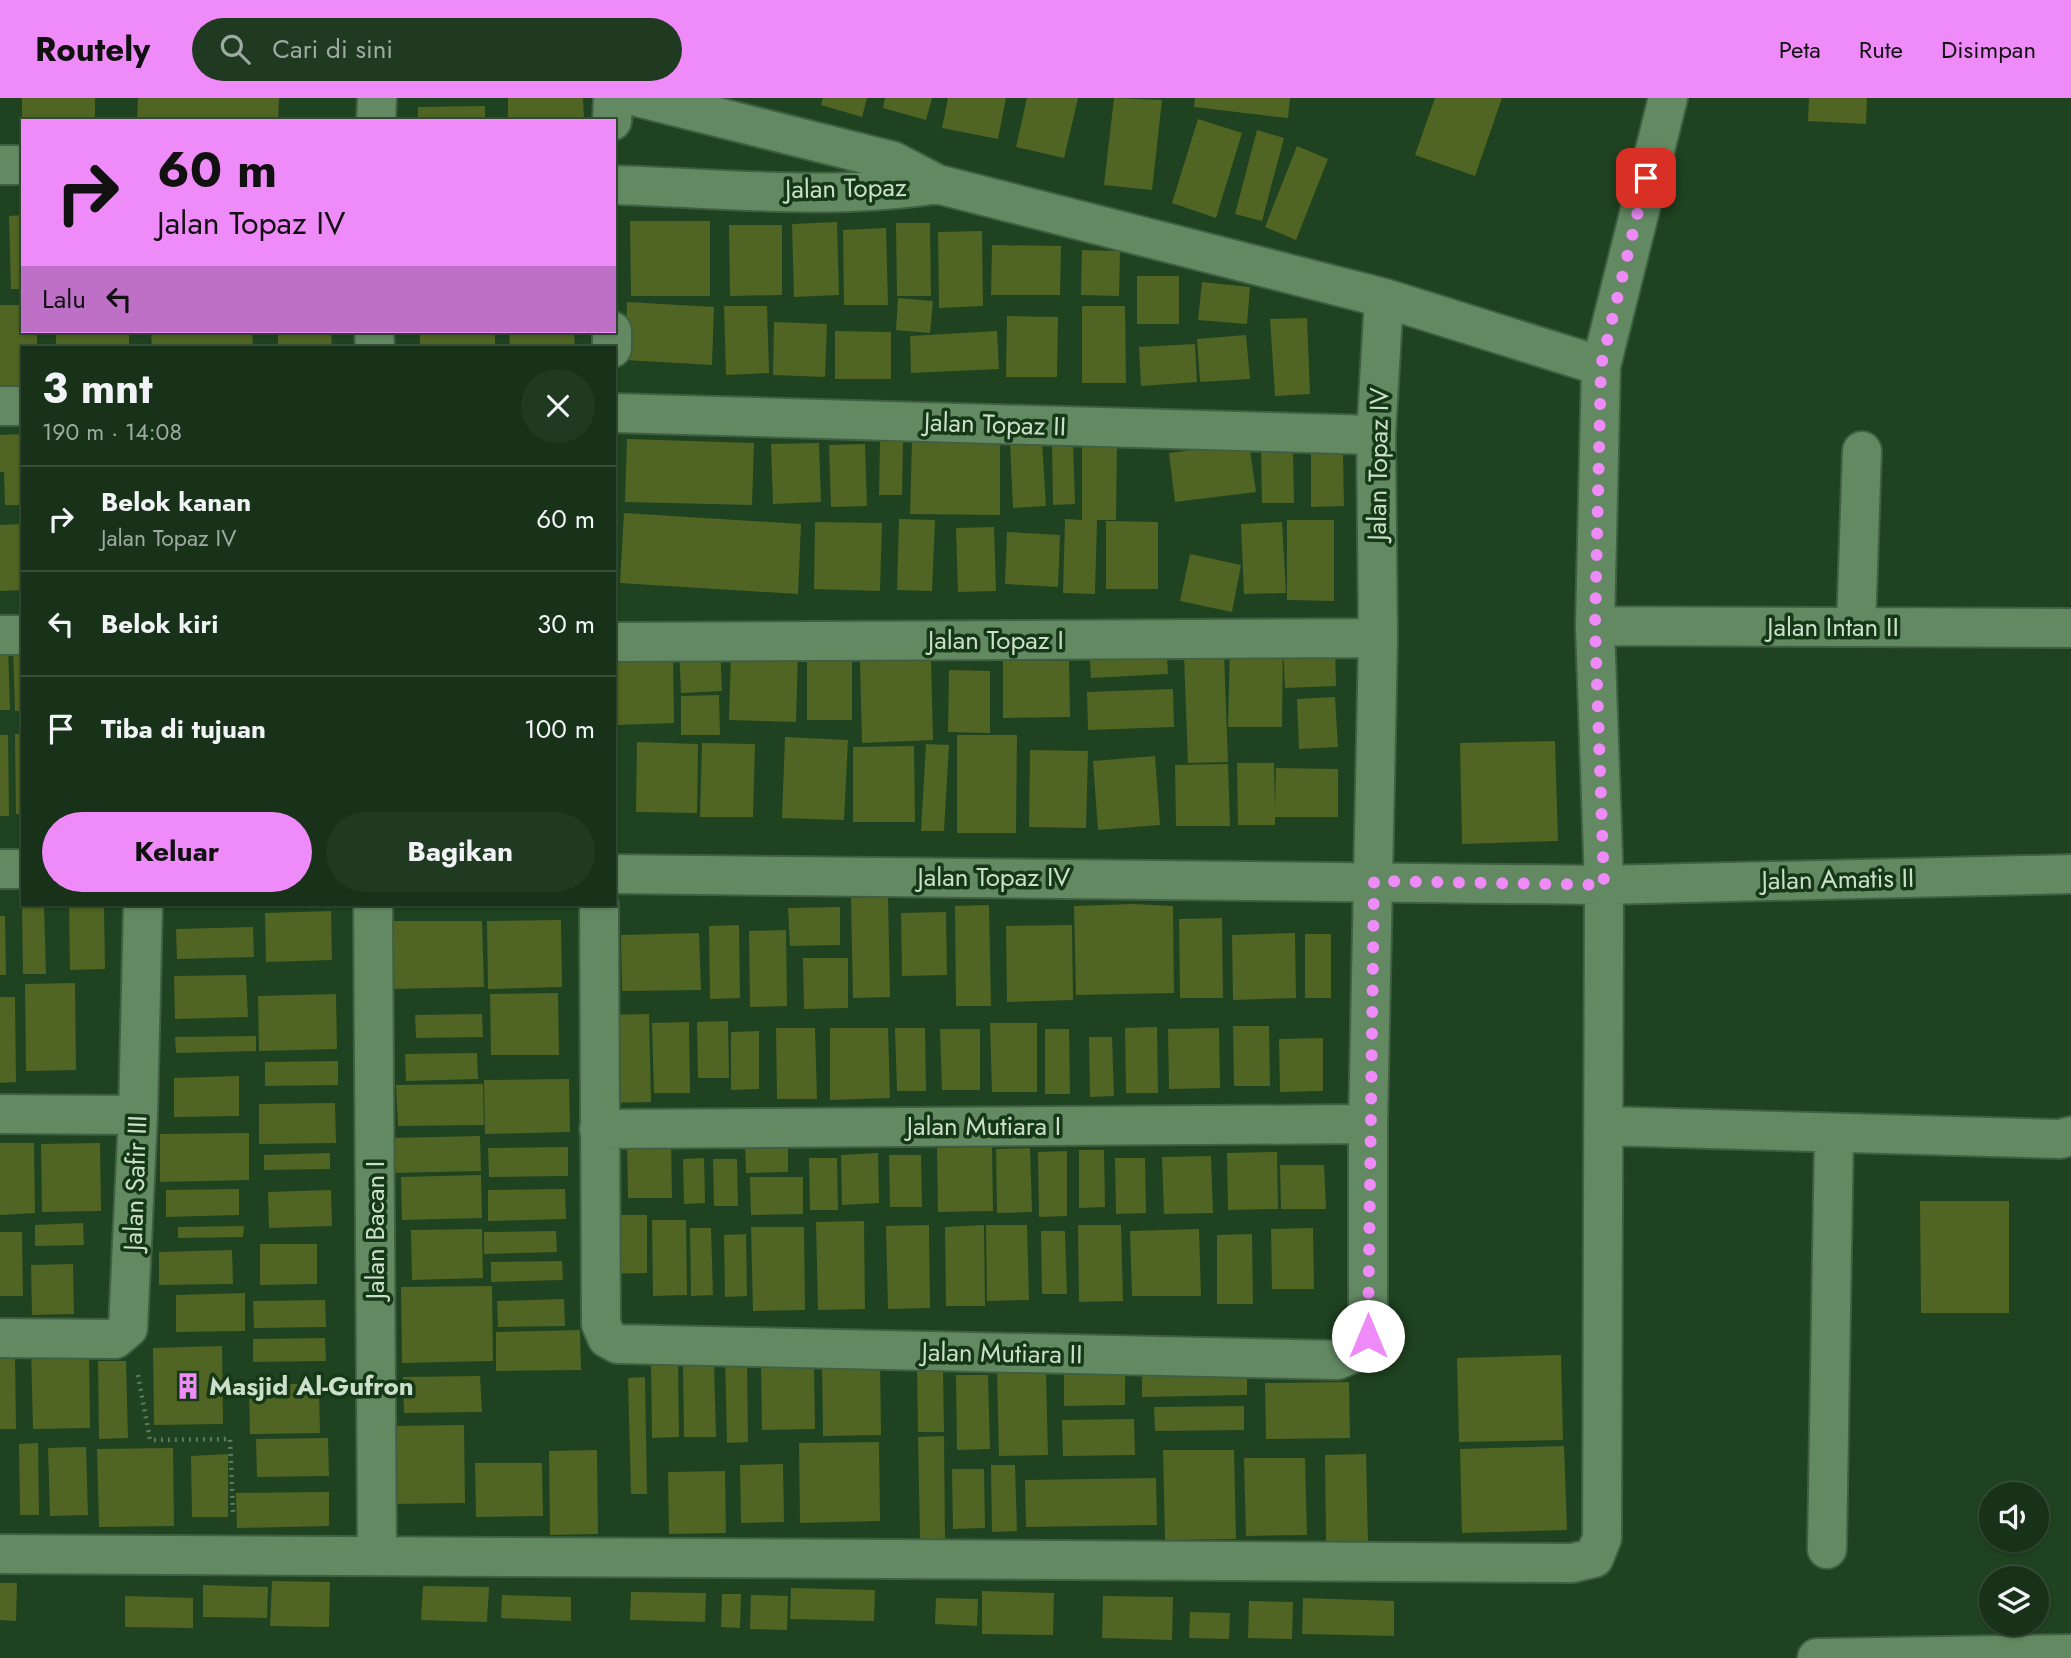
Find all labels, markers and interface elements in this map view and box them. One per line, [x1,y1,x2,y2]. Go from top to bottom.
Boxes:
search box [192,18,682,81]
text: Routely [35,26,150,73]
icon: search [216,30,254,68]
text: Cari di sini [272,30,393,68]
text: Peta [1779,32,1821,67]
text: Rute [1859,32,1903,67]
text: Disimpan [1941,32,2036,67]
text: 60 m [157,135,277,205]
icon: right [42,147,133,238]
pin [1616,148,1676,208]
icon: arrive [1627,159,1665,197]
street label: Jalan Topaz [782,168,907,208]
text: Jalan Topaz IV [157,200,345,246]
text: Lalu [42,280,86,318]
icon: left [100,280,138,318]
text: 3 mnt [42,358,153,419]
button: close [521,369,595,443]
street label: Jalan Topaz IV [1358,386,1398,544]
street label: Jalan Topaz II [920,402,1067,445]
text: 190 m · 14:08 [42,415,182,449]
text: Belok kanan [101,483,251,521]
icon: right [42,500,80,538]
text: 60 m [536,500,595,538]
text: Jalan Topaz IV [101,521,236,555]
icon: left [42,605,80,643]
text: Belok kiri [101,605,218,643]
text: 30 m [537,605,595,643]
street label: Jalan Intan II [1764,608,1899,646]
street label: Jalan Topaz I [925,621,1064,659]
icon: arrive [42,710,80,748]
text: Tiba di tujuan [101,710,266,748]
text: 100 m [524,710,595,748]
button: Keluar [42,812,312,892]
button: Bagikan [326,812,595,892]
street label: Jalan Topaz IV [915,858,1071,896]
street label: Jalan Amatis II [1758,859,1915,899]
street label: Jalan Mutiara I [904,1107,1061,1145]
street label: Jalan Safir III [114,1115,156,1254]
street label: Jalan Bacan I [356,1161,394,1302]
position arrow [1331,1299,1405,1373]
street label: Jalan Mutiara II [918,1333,1083,1373]
place label: Masjid Al-Gufron [209,1367,414,1405]
building icon: Masjid Al-Gufron [173,1371,203,1401]
map controls [1979,1482,2049,1636]
button: sound [1979,1482,2049,1552]
button: layers [1979,1566,2049,1636]

